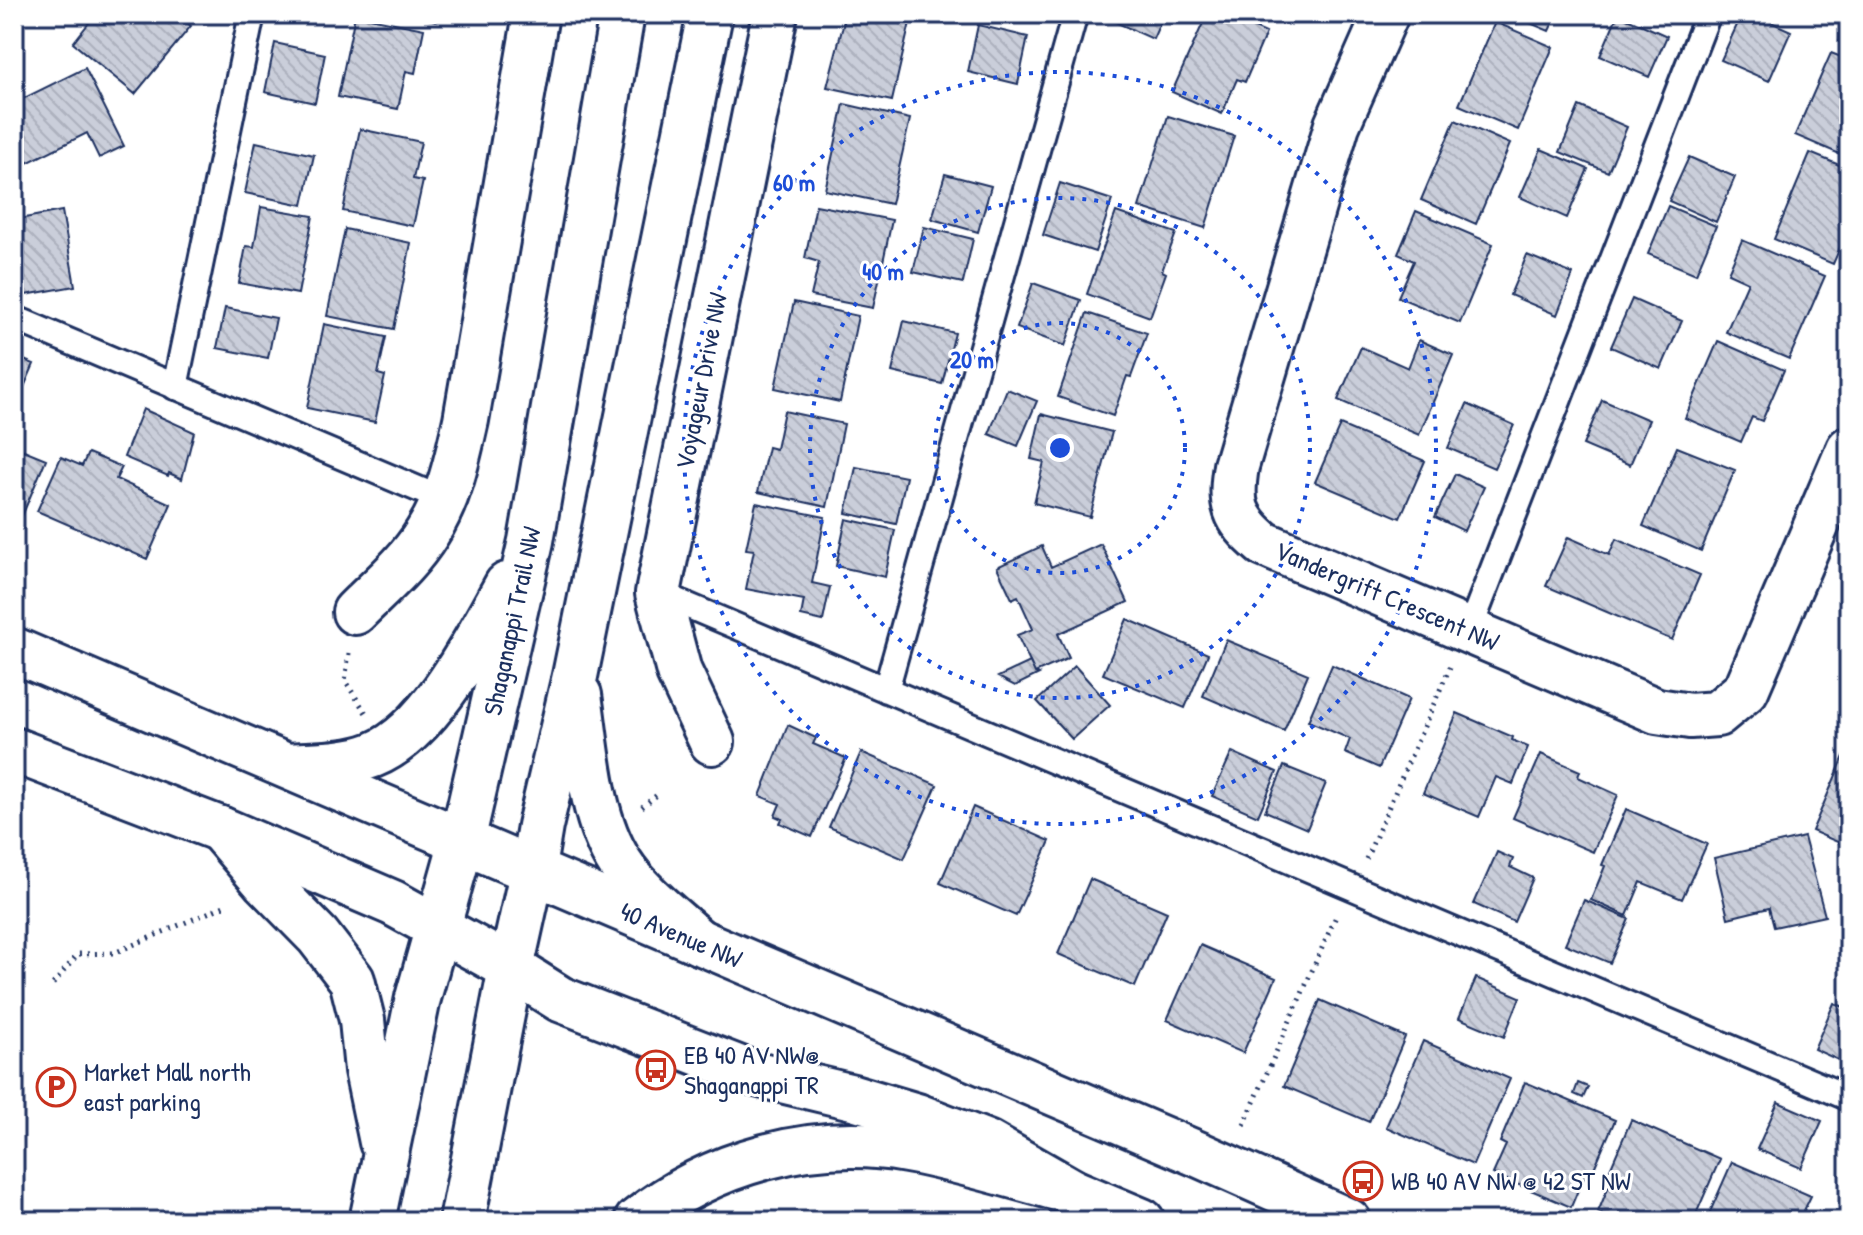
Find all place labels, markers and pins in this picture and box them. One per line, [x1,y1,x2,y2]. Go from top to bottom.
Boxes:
centre of rings [1046,434,1074,462]
place label: EB 40 AV NW@ Shaganappi TR [684,1037,819,1102]
bus stop icon: EB 40 AV NW@ Shaganappi TR [635,1049,677,1091]
place label: Market Mall north east parking [84,1054,251,1119]
parking icon: Market Mall north east parking [35,1066,77,1108]
bus stop icon: WB 40 AV NW @ 42 ST NW [1342,1160,1384,1202]
place label: WB 40 AV NW @ 42 ST NW [1391,1163,1631,1198]

